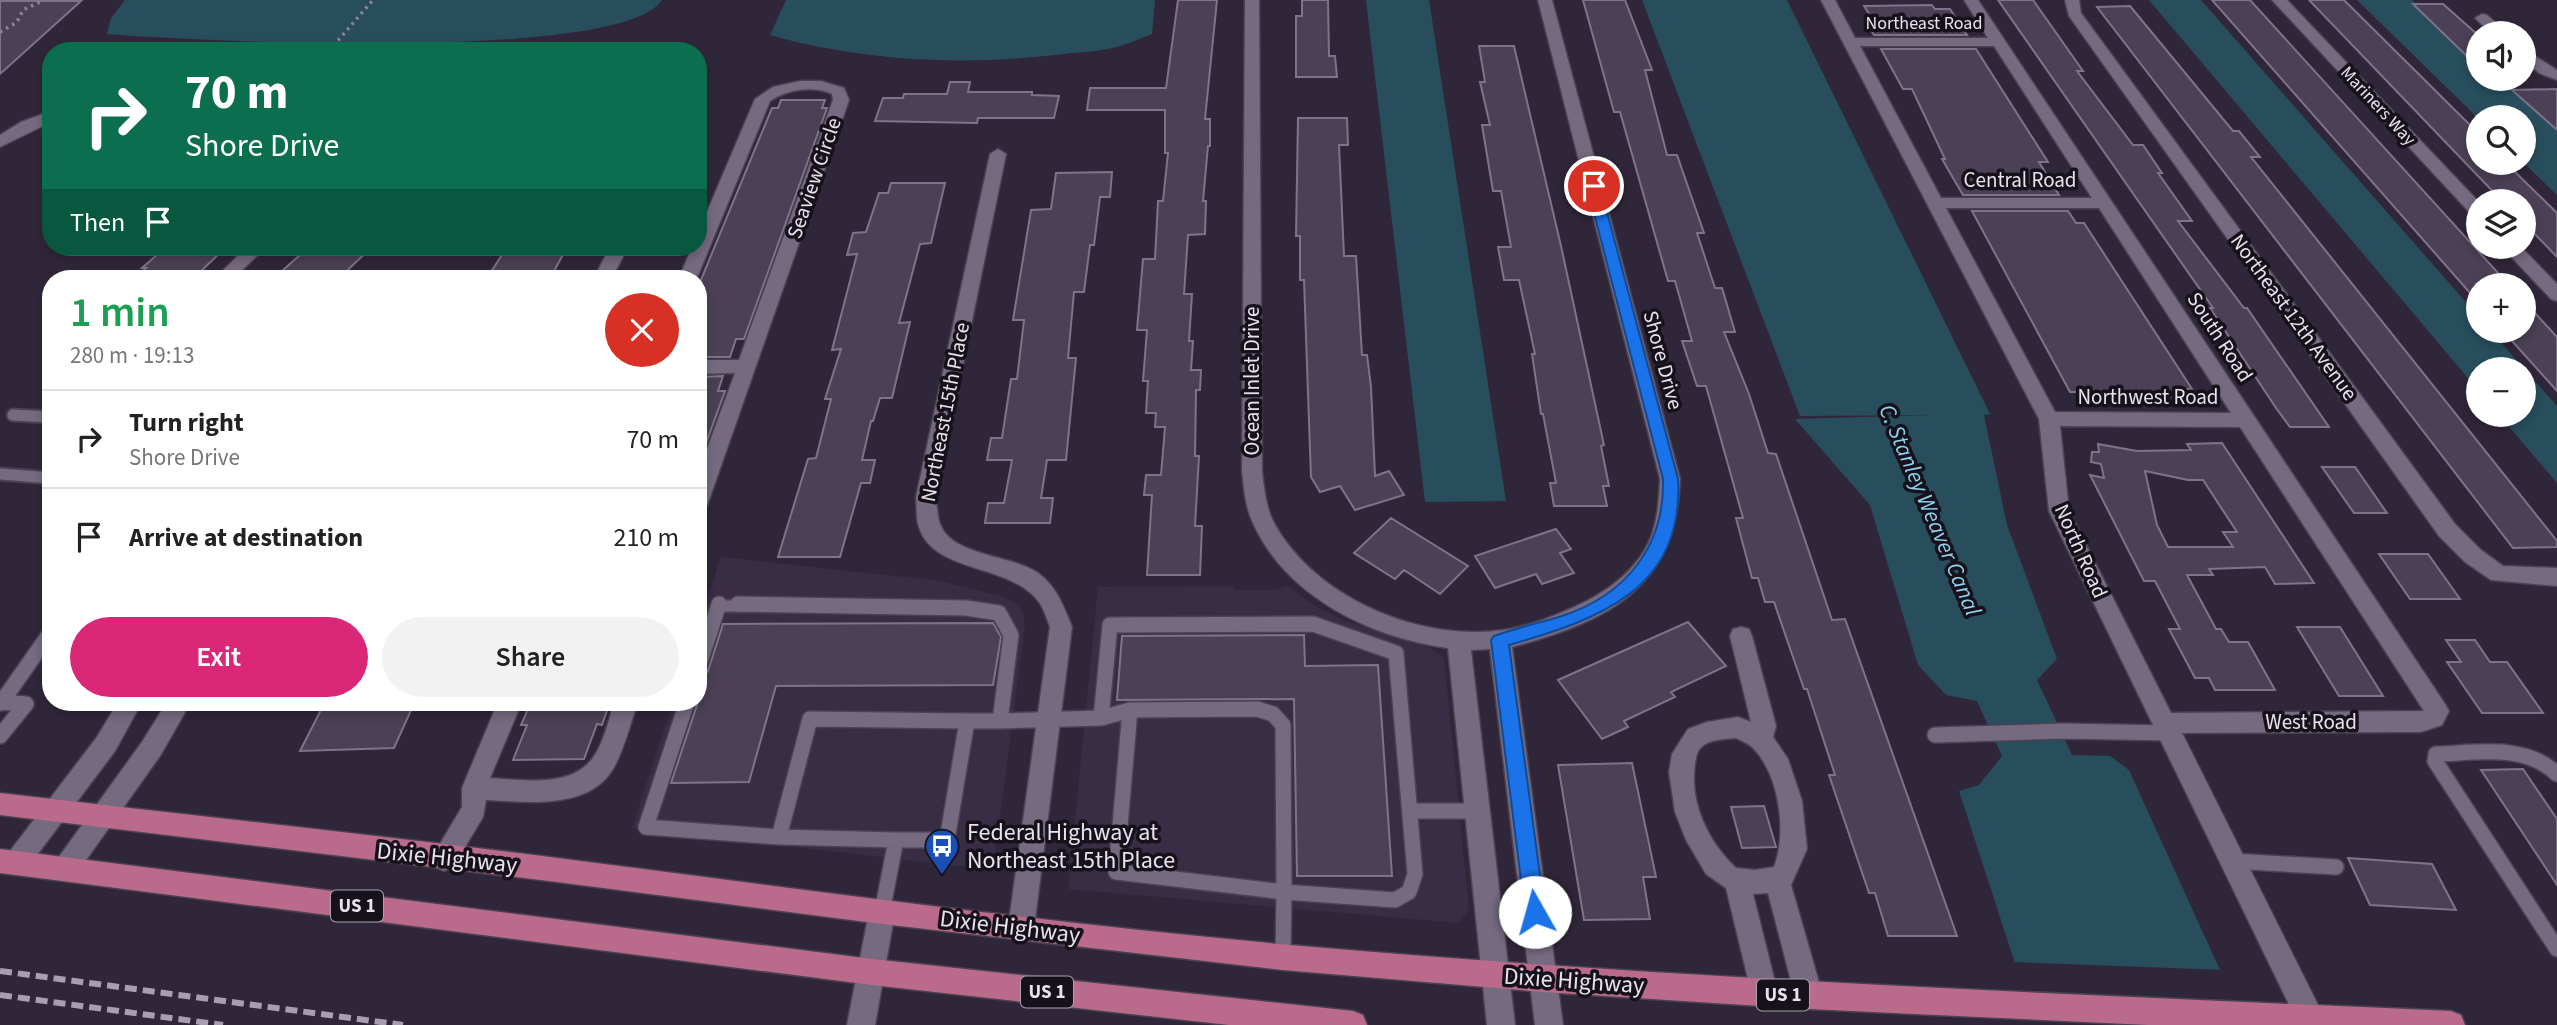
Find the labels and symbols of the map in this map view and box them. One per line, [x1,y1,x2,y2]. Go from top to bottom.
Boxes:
street label: Northeast Road [1866,11,1982,36]
street label: Mariners Way [2335,61,2422,152]
street label: Seaview Circle [779,113,849,243]
pin [1564,156,1624,216]
street label: Central Road [1964,165,2077,195]
street label: Northeast 12th Avenue [2223,227,2365,407]
street label: South Road [2180,286,2260,388]
street label: Ocean Inlet Drive [1237,307,1267,455]
street label: Shore Drive [1635,307,1691,413]
street label: Northeast 15th Place [913,320,977,504]
street label: Northwest Road [2078,382,2218,412]
water label: C. Stanley Weaver Canal [1871,399,1990,621]
street label: North Road [2047,499,2115,603]
street label: West Road [2265,707,2357,737]
place label: Federal Highway at Northeast 15th Place [967,815,1175,878]
bus stop icon: Federal Highway at Northeast 15th Place [923,827,961,876]
street label: Dixie Highway [375,833,519,883]
position arrow [1498,875,1572,949]
road number: US 1 [331,890,383,922]
street label: Dixie Highway [938,901,1082,953]
street label: Dixie Highway [1502,959,1646,1003]
road number: US 1 [1021,976,1073,1008]
road number: US 1 [1757,979,1809,1010]

